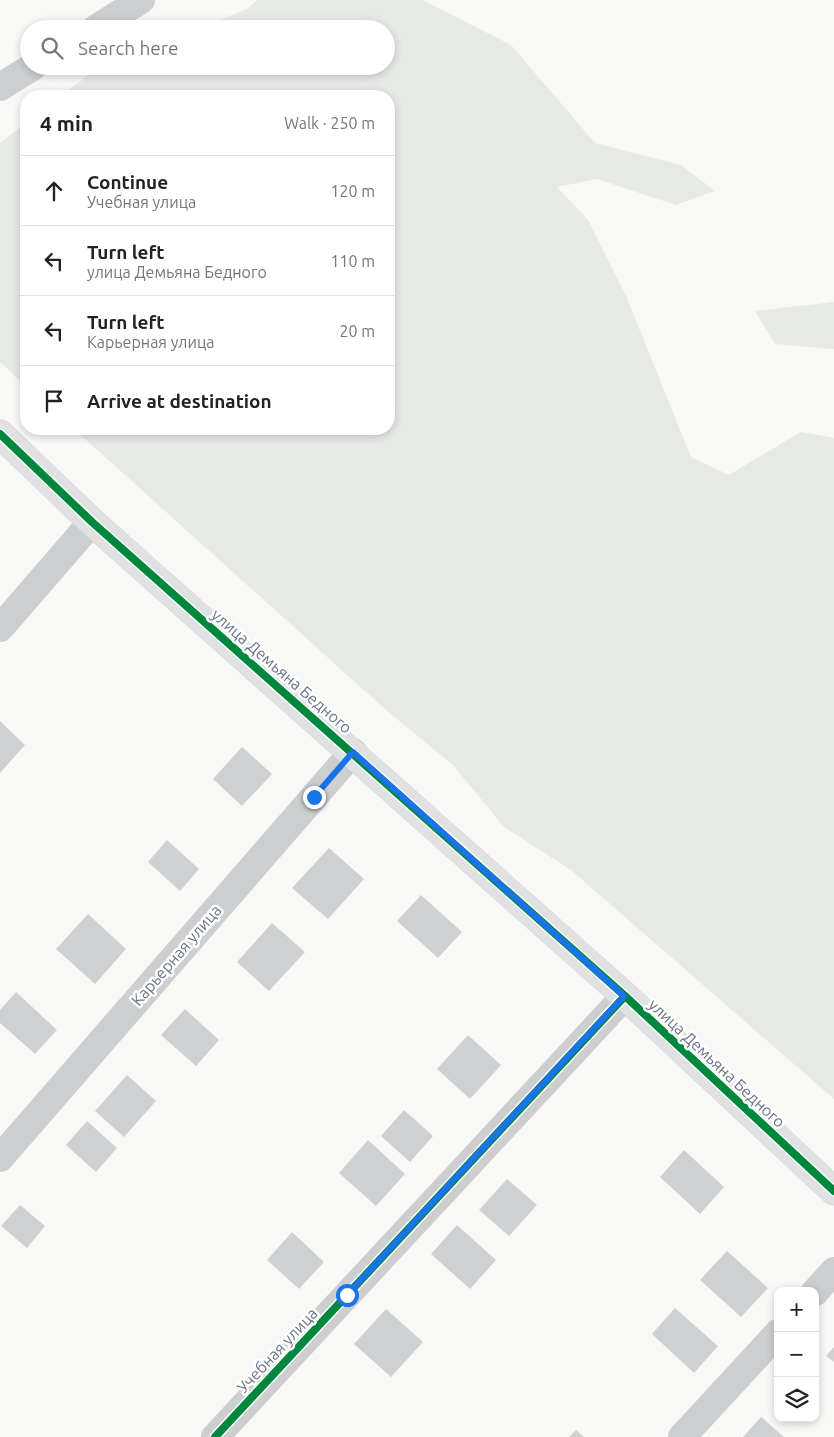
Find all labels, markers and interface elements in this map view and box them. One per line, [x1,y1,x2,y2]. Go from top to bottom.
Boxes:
search box [20,20,395,75]
icon: search [38,34,66,62]
text: Search here [78,37,178,59]
text: 4 min [40,111,93,135]
text: Walk · 250 m [284,114,375,132]
text: Continue [87,171,168,193]
icon: ahead [40,177,68,205]
text: 120 m [330,182,375,200]
text: Учебная улица [87,193,196,211]
text: Turn left [87,241,165,263]
icon: left [40,247,68,275]
text: 110 m [330,252,375,270]
text: улица Демьяна Бедного [87,263,267,281]
text: Turn left [87,311,165,333]
icon: left [40,317,68,345]
text: 20 m [339,322,375,340]
text: Карьерная улица [87,333,214,351]
icon: arrive [40,387,68,415]
text: Arrive at destination [87,390,272,412]
street label: улица Демьяна Бедного [208,605,356,737]
route end [303,786,326,809]
street label: Карьерная улица [127,901,225,1009]
street label: улица Демьяна Бедного [645,995,789,1131]
route start [336,1284,359,1307]
map controls [774,1287,819,1422]
button: + [774,1287,819,1332]
street label: Учебная улица [233,1304,321,1396]
button: − [774,1332,819,1377]
button: layers [774,1377,819,1422]

